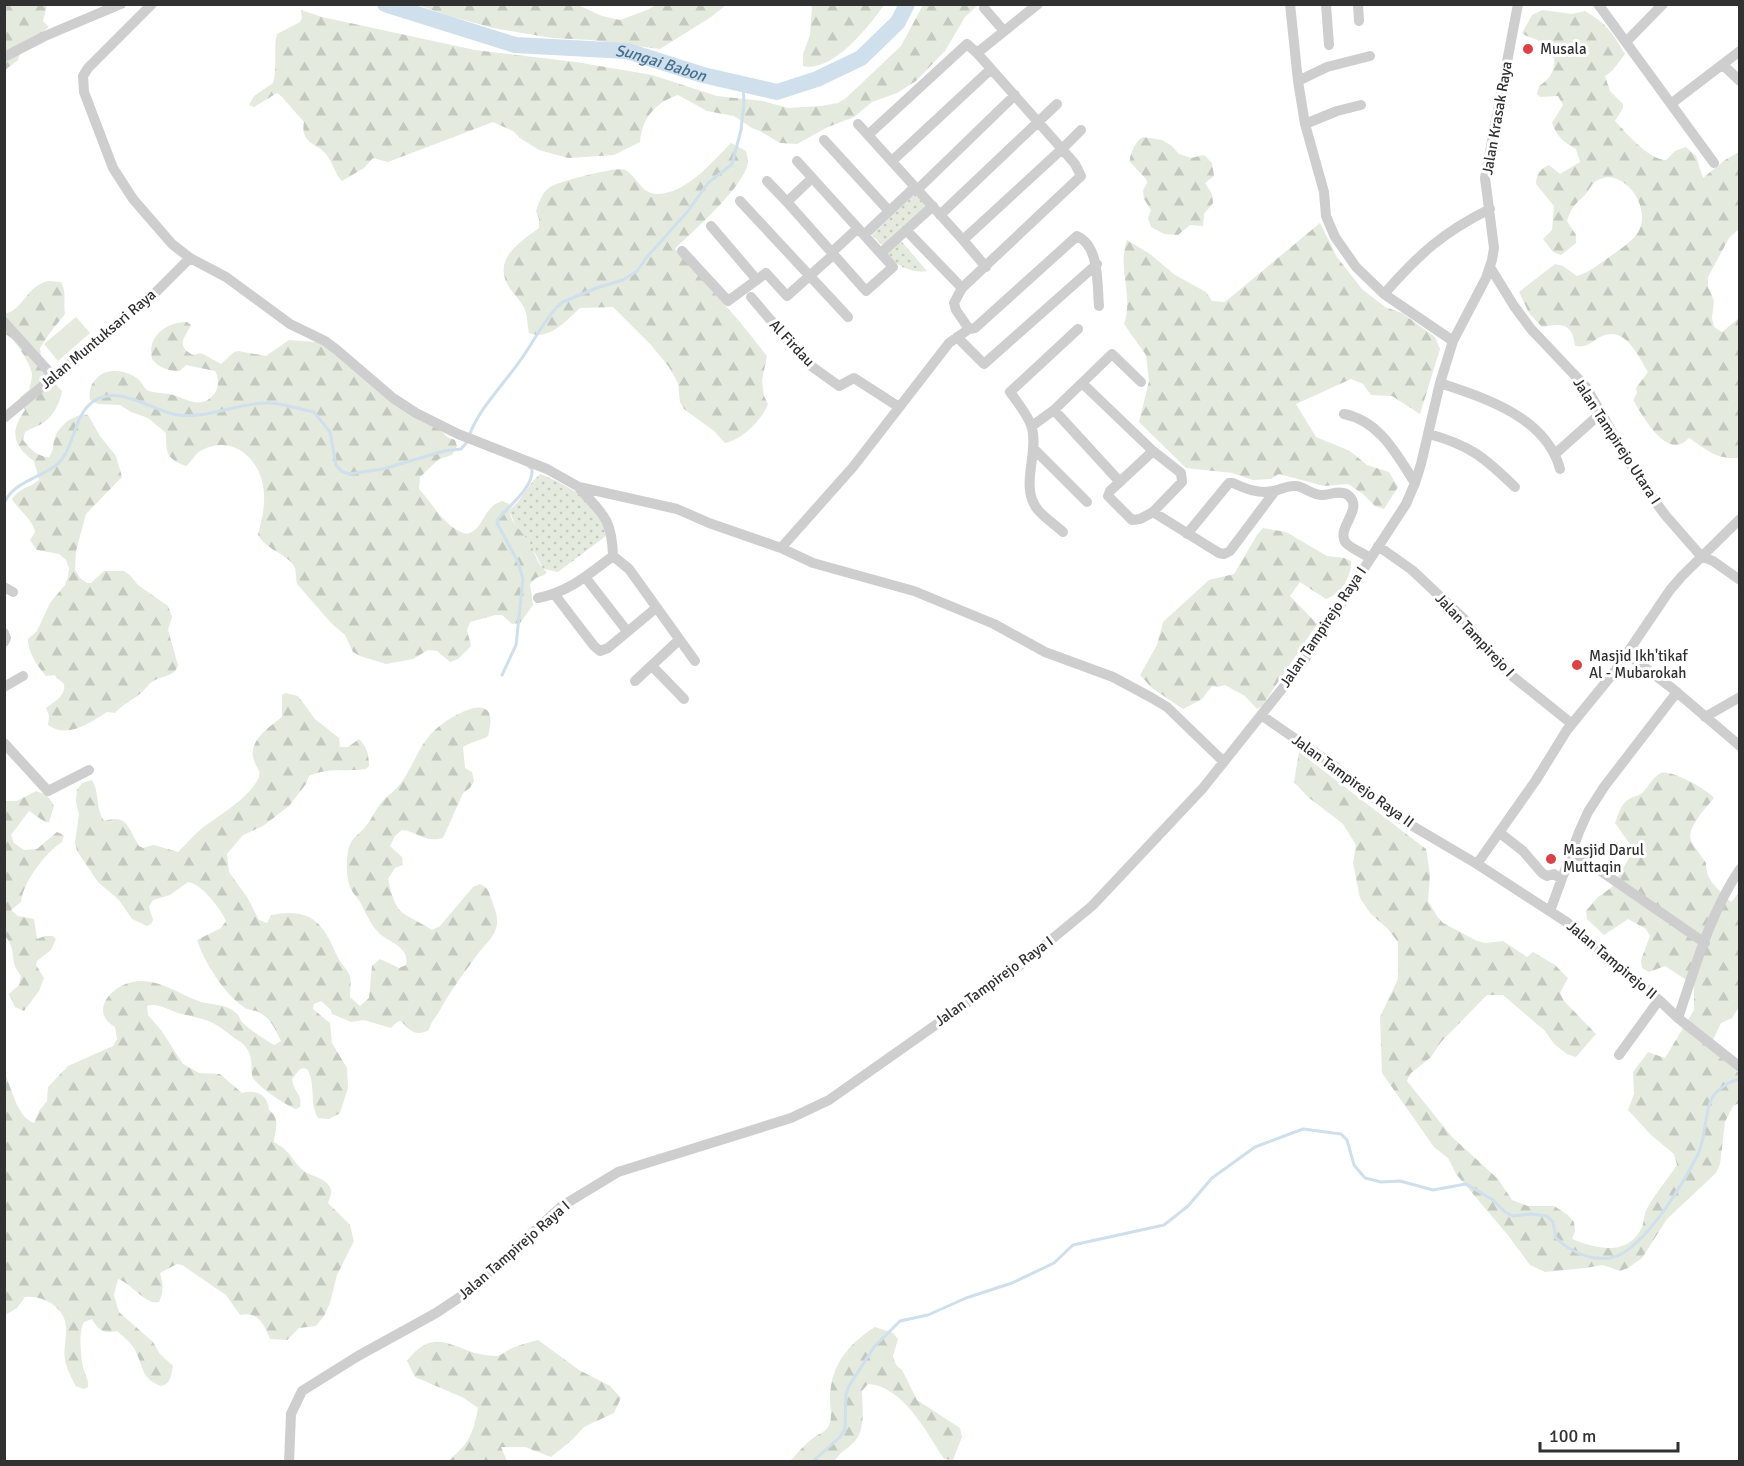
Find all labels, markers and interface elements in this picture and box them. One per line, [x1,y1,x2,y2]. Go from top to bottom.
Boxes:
place label: Musala [1540,40,1587,58]
water label: Sungai Babon [615,41,710,87]
marker: Musala [1521,42,1535,56]
street label: Jalan Krasak Raya [1478,60,1516,176]
street label: Jalan Muntuksari Raya [37,286,159,392]
street label: Al Firdau [766,316,818,370]
street label: Jalan Tampirejo Utara I [1569,374,1665,508]
street label: Jalan Tampirejo Raya I [1276,563,1370,691]
street label: Jalan Tampirejo I [1432,589,1518,681]
place label: Masjid Ikh'tikaf Al - Mubarokah [1589,647,1689,682]
marker: Masjid Ikh'tikaf Al - Mubarokah [1570,658,1584,672]
street label: Jalan Tampirejo Raya II [1289,731,1417,831]
place label: Masjid Darul Muttaqin [1563,841,1644,876]
marker: Masjid Darul Muttaqin [1544,852,1558,866]
street label: Jalan Tampirejo II [1563,917,1661,1003]
street label: Jalan Tampirejo Raya I [931,932,1057,1030]
street label: Jalan Tampirejo Raya I [455,1197,573,1303]
scale bar [1540,1415,1678,1453]
text: 100 m [1549,1425,1596,1447]

